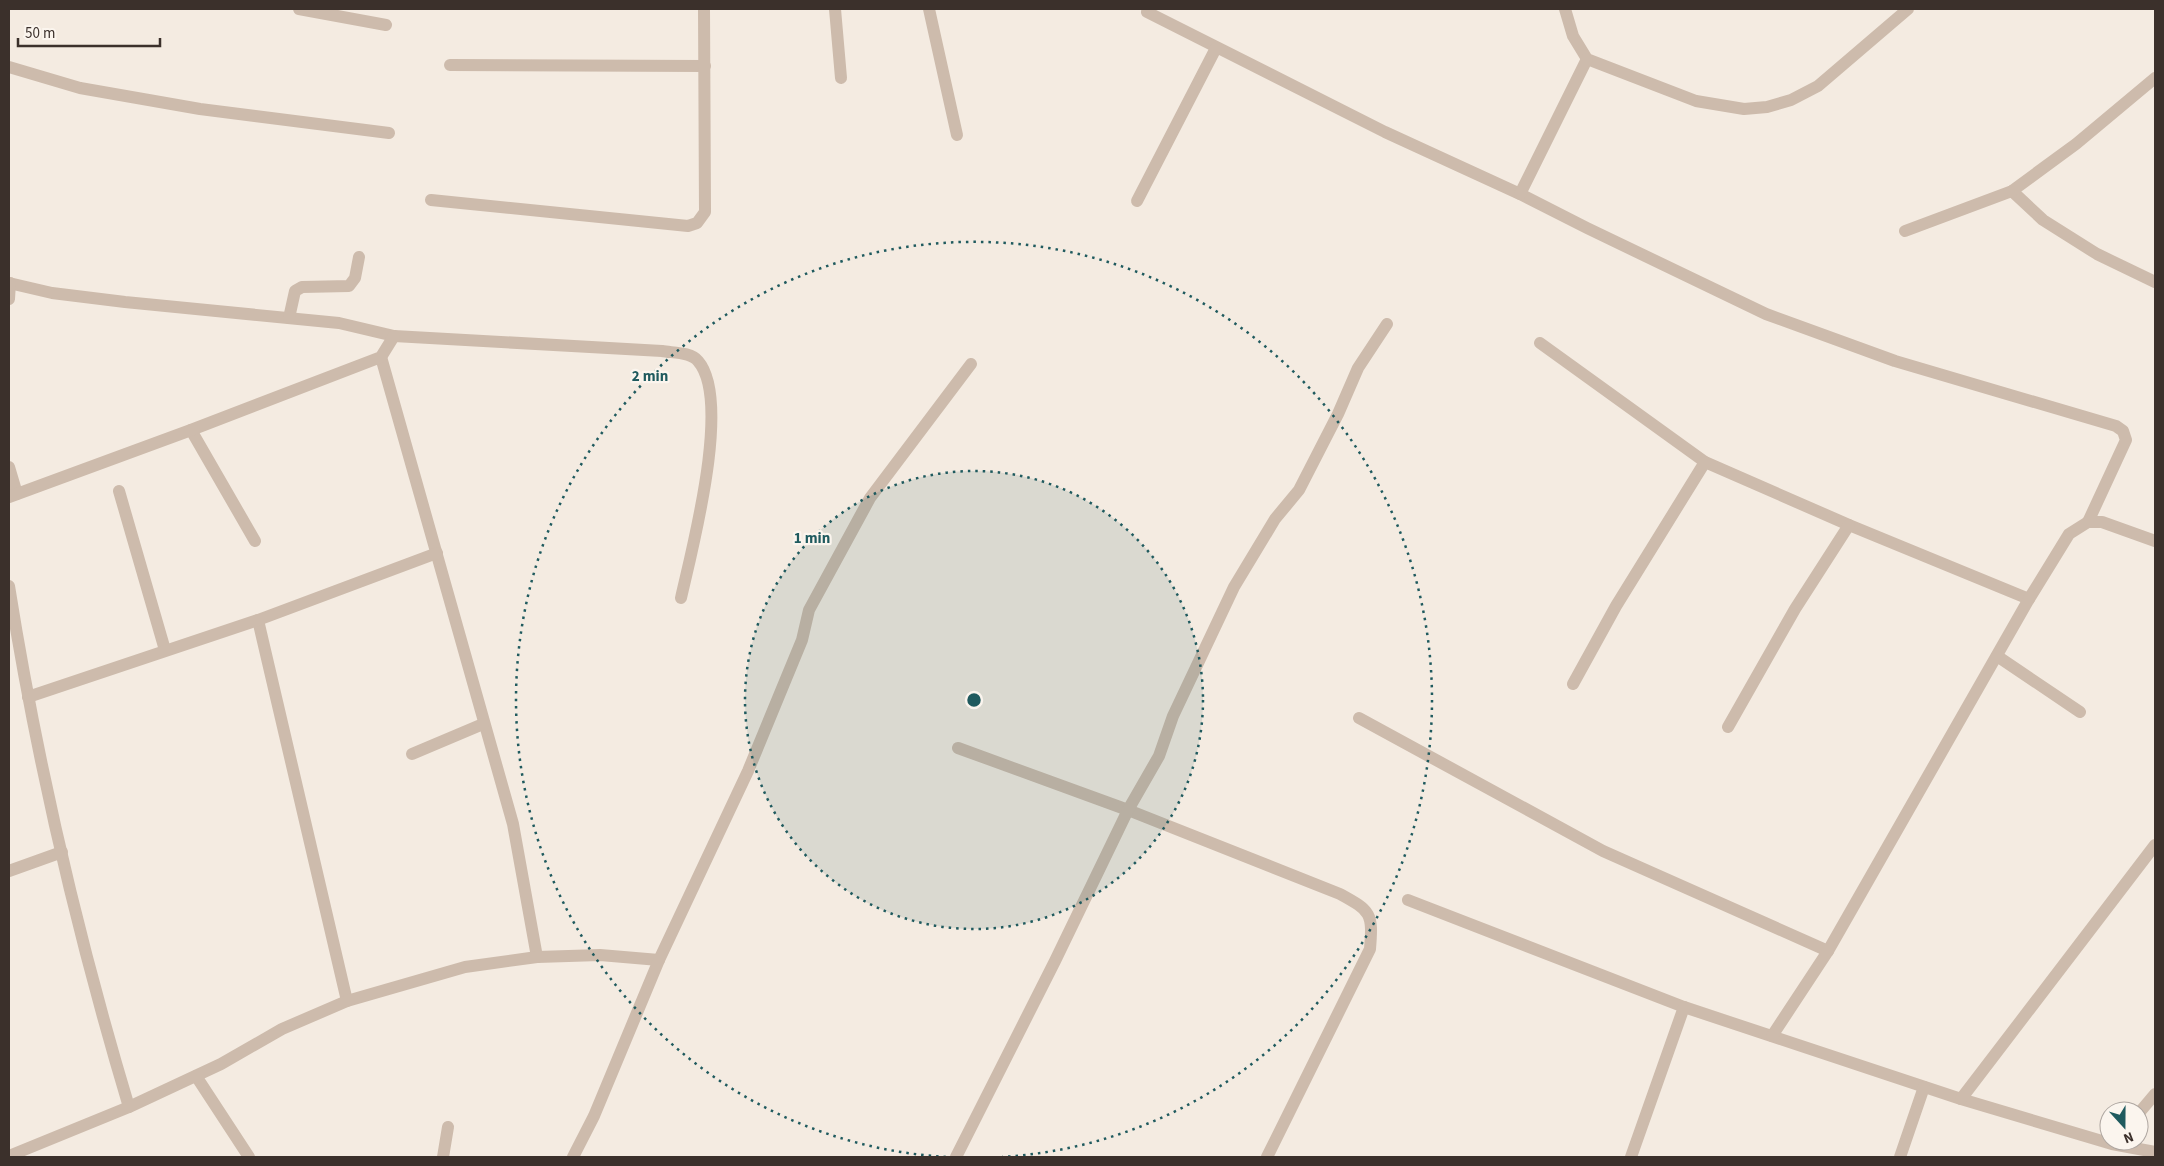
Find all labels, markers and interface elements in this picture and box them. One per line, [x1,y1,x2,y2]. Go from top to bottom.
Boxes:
scale bar [18,15,160,47]
text: 50 m [25,23,55,44]
text: 2 min [632,366,668,387]
text: 1 min [794,528,830,549]
centre of rings [965,691,983,709]
north arrow [2099,1101,2149,1151]
text: N [2120,1126,2136,1148]

